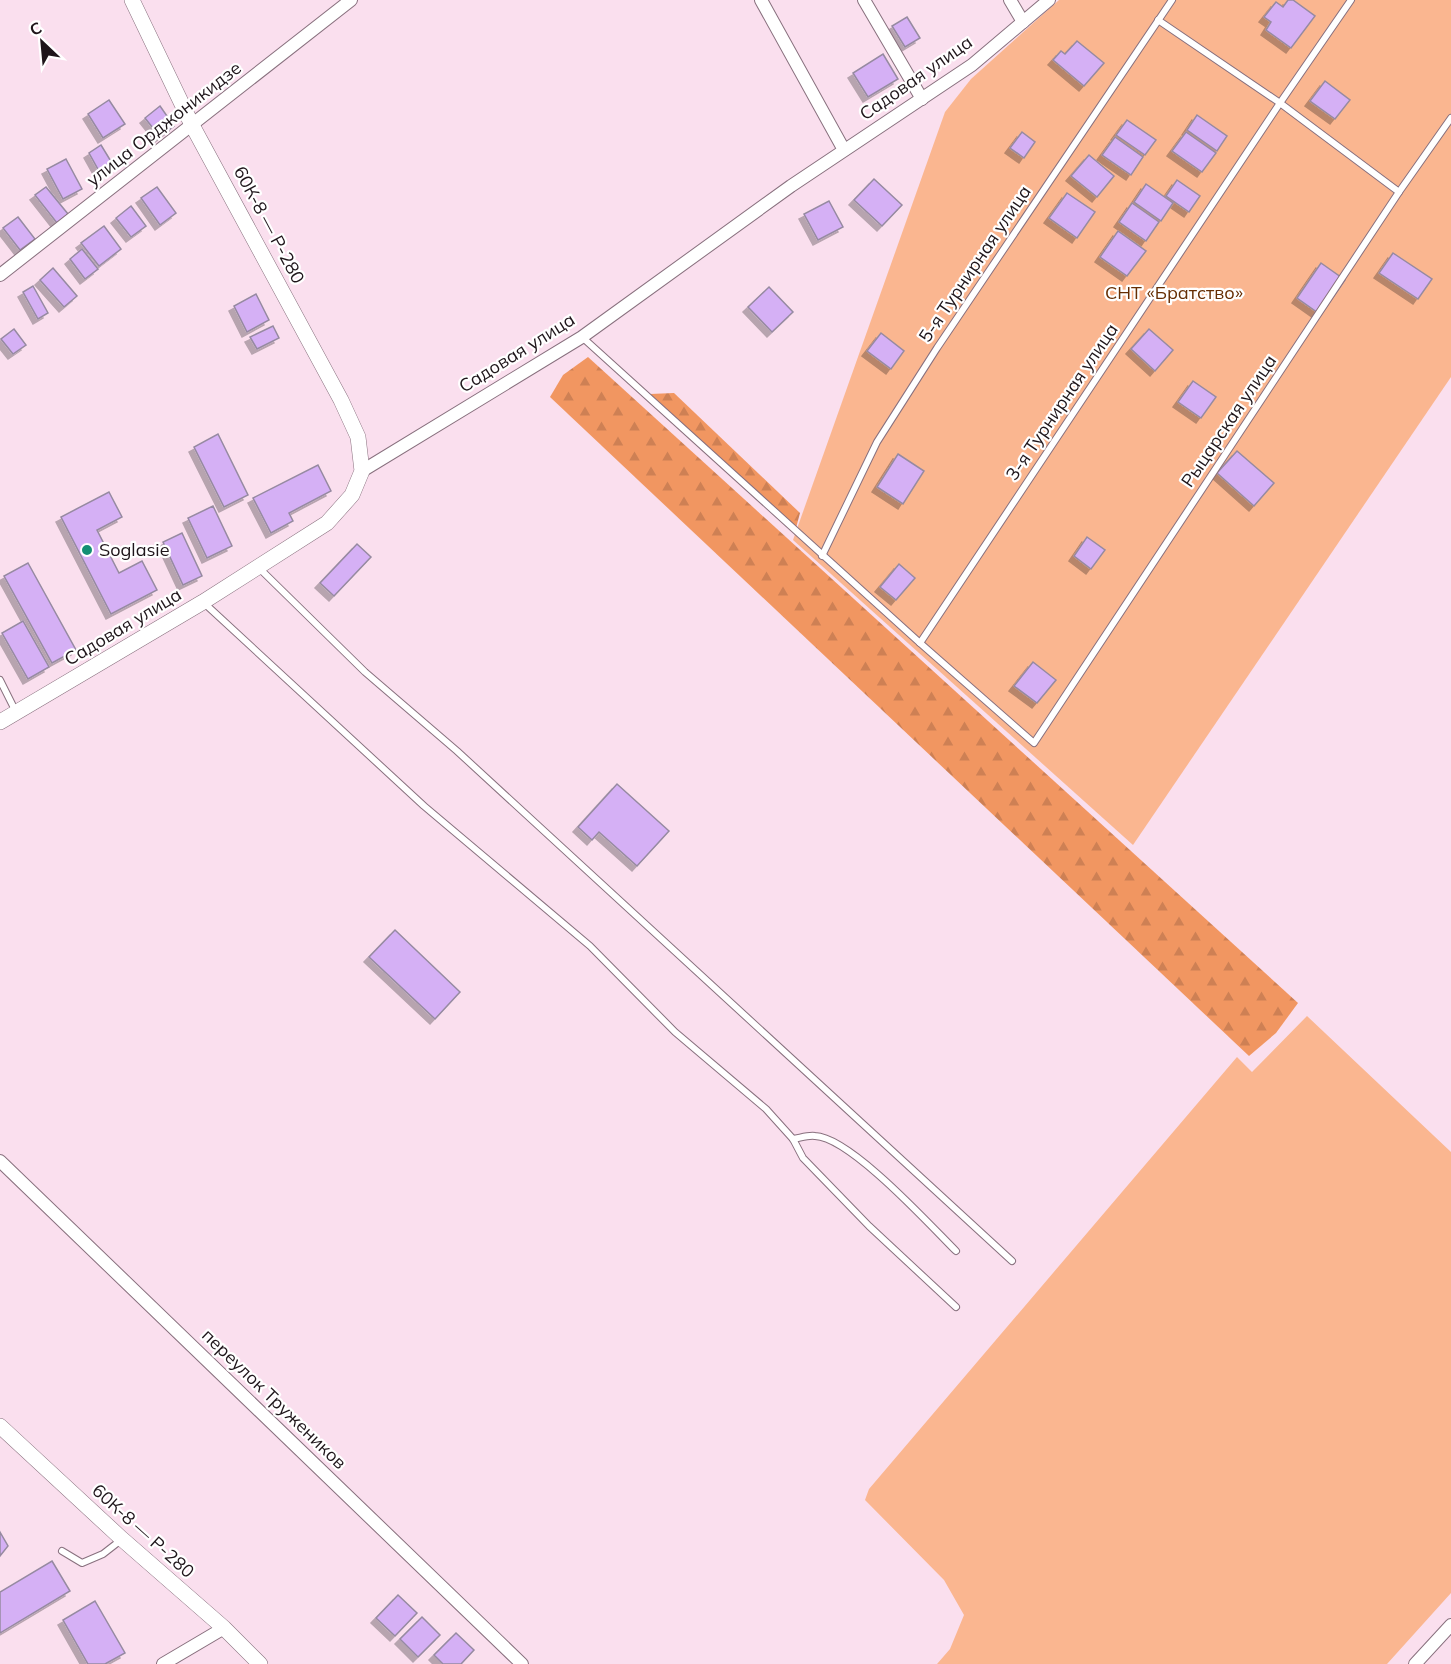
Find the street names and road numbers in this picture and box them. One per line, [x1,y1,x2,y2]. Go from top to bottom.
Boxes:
street label: Садовая улица [855,30,977,125]
street label: улица Орджоникидзе [82,56,246,191]
street label: 60К-8 — Р-280 [229,162,310,287]
street label: 5-я Турнирная улица [913,181,1036,347]
street label: Садовая улица [454,308,579,397]
street label: 3-я Турнирная улица [1000,319,1123,485]
street label: Рыцарская улица [1176,350,1281,491]
street label: Садовая улица [60,583,185,671]
street label: переулок Тружеников [197,1324,352,1474]
street label: 60К-8 — Р-280 [87,1479,199,1583]

